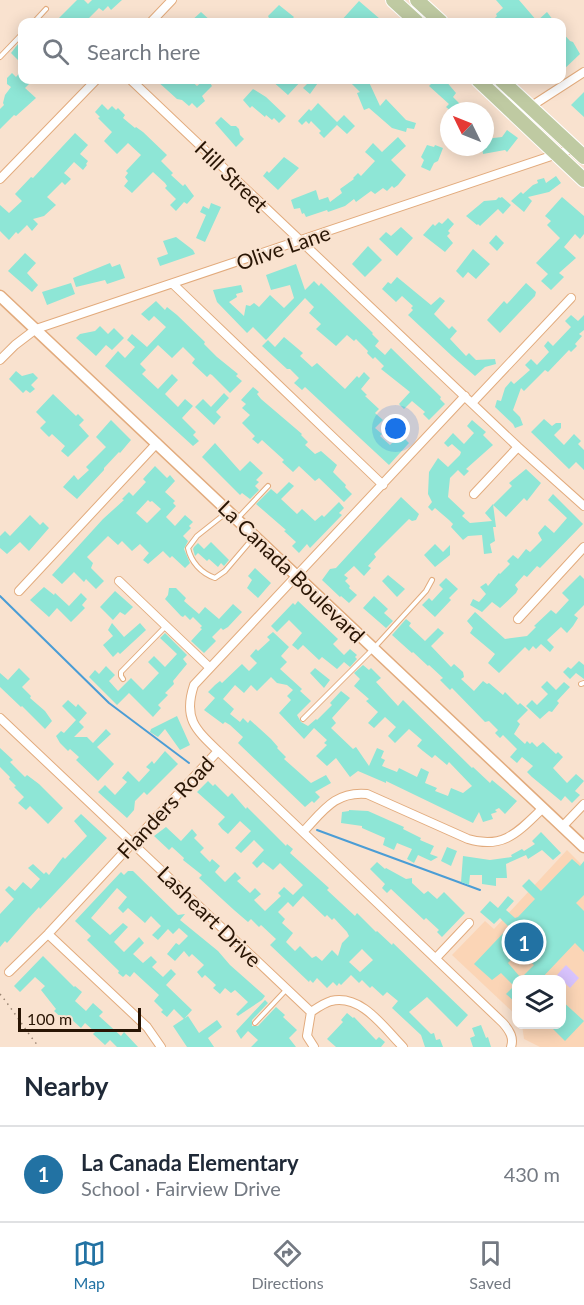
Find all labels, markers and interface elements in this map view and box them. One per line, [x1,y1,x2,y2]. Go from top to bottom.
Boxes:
search box [18,18,566,84]
icon: search [39,35,72,68]
text: Search here [87,38,200,65]
north arrow [440,102,494,156]
street label: Hill Street [190,135,274,217]
street label: Olive Lane [233,219,333,275]
your location [381,414,410,443]
street label: La Canada Boulevard [214,495,370,647]
street label: Flanders Road [111,751,219,863]
street label: Lasheart Drive [153,860,267,972]
pin: 1 [504,920,544,964]
map controls [512,975,566,1029]
button: layers [512,975,566,1029]
scale bar [18,1005,141,1032]
text: 100 m [27,1009,72,1028]
text: Nearby [24,1070,109,1102]
text: La Canada Elementary [81,1149,299,1176]
text: 1 [38,1162,49,1186]
text: 430 m [504,1162,560,1186]
text: School · Fairview Drive [81,1176,281,1200]
tab: Map [73,1237,106,1292]
tab: Directions [251,1237,324,1292]
tab: Saved [469,1237,511,1292]

